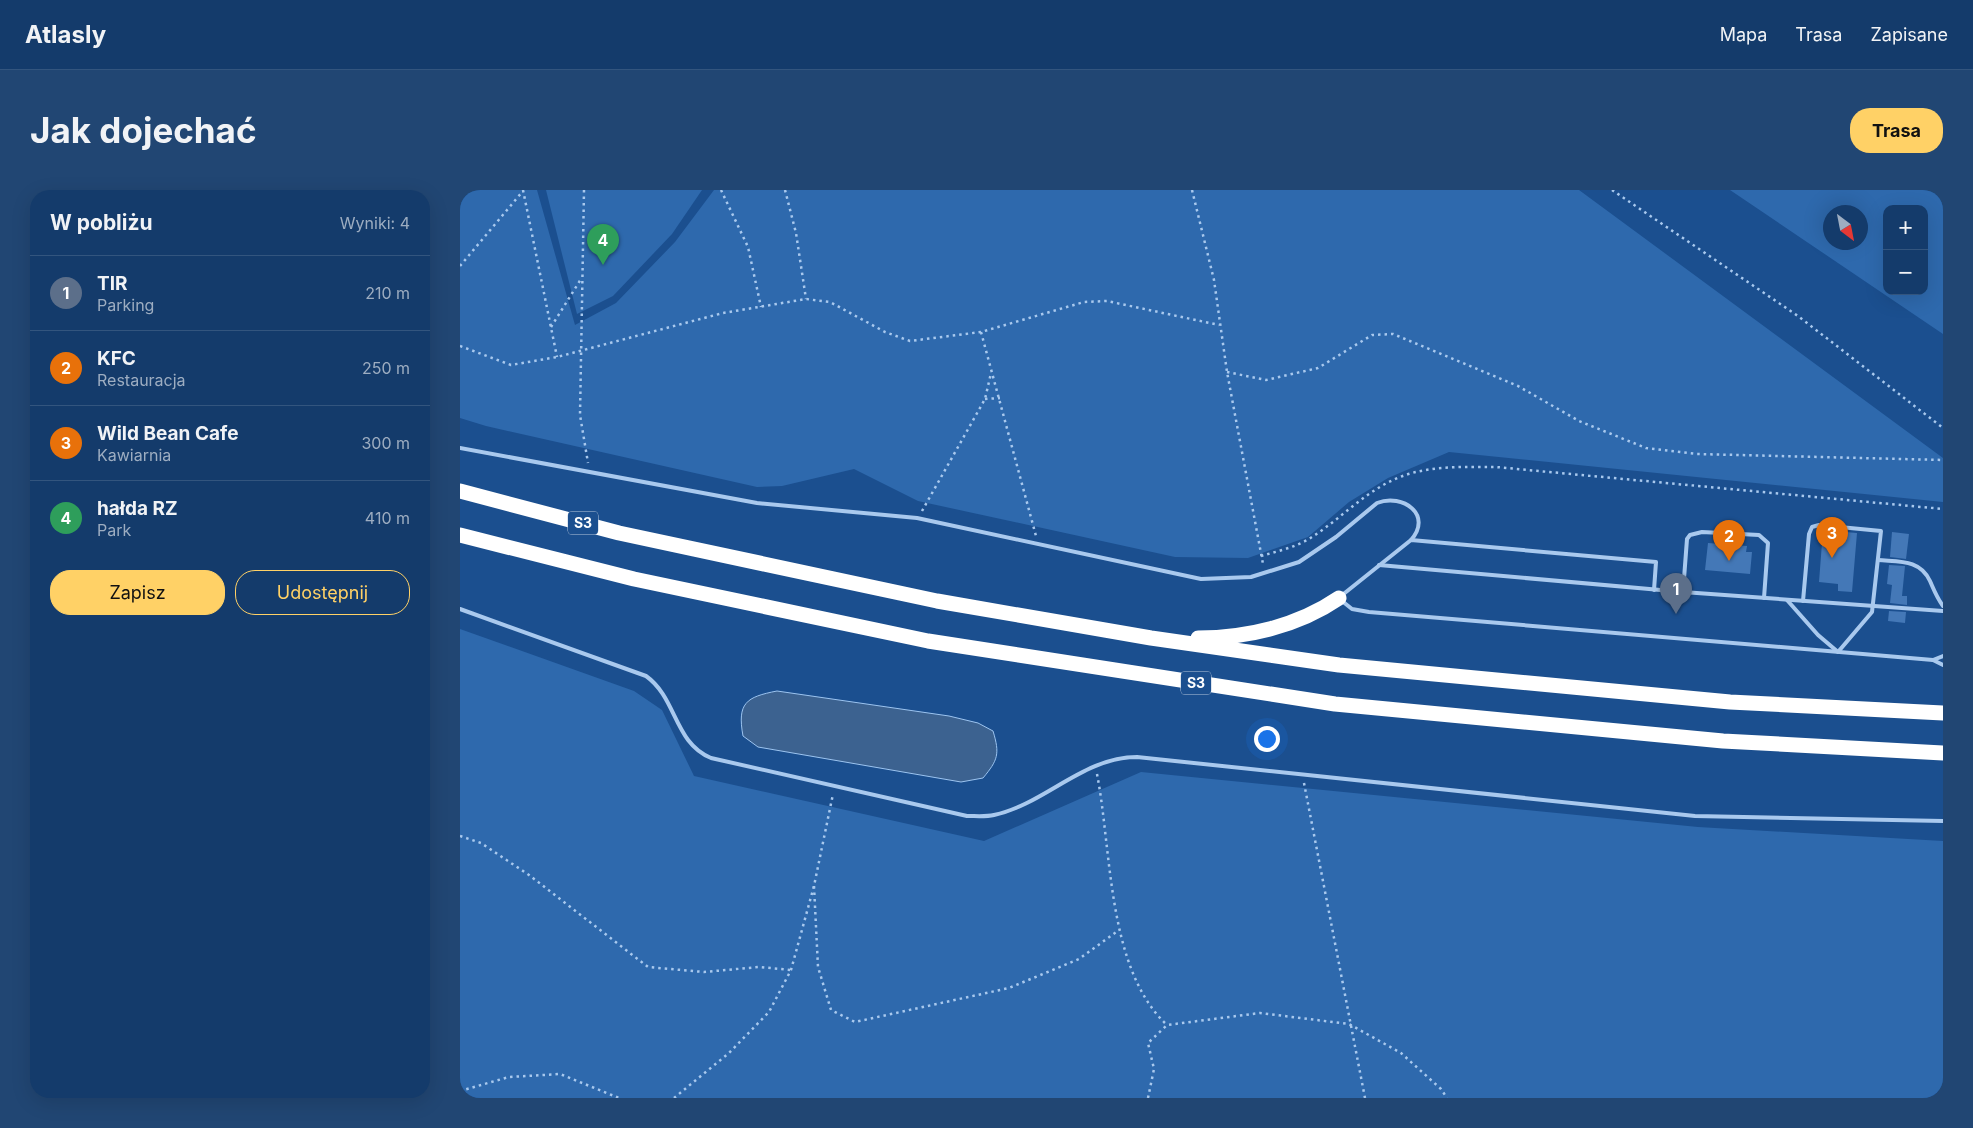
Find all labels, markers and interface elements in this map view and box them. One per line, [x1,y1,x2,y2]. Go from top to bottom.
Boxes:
text: Atlasly [25,20,106,49]
text: Mapa [1720,24,1767,45]
text: Trasa [1795,24,1842,45]
text: Zapisane [1870,24,1948,45]
button: Trasa [1850,108,1943,153]
text: Jak dojechać [30,109,257,151]
north arrow [1823,205,1868,250]
map controls [1883,205,1928,295]
button: + [1883,205,1928,250]
text: W pobliżu [50,210,153,235]
text: Wyniki: 4 [340,213,410,233]
pin: 4 [587,224,619,265]
button: − [1883,250,1928,295]
text: TIR [97,272,128,295]
text: 1 [63,283,69,303]
text: 210 m [365,283,410,303]
text: Parking [97,295,154,315]
text: KFC [97,347,136,370]
text: 2 [61,358,71,378]
text: 250 m [362,358,410,378]
text: Restauracja [97,370,186,390]
text: Wild Bean Cafe [97,422,238,445]
text: 3 [61,433,71,453]
text: 300 m [361,433,410,453]
text: Kawiarnia [97,445,171,465]
text: hałda RZ [97,497,178,520]
text: 4 [61,508,71,528]
text: 410 m [365,508,410,528]
road number: S3 [568,512,598,534]
pin: 3 [1816,517,1848,558]
text: Park [97,520,131,540]
pin: 2 [1713,520,1745,561]
button: Zapisz [50,570,225,615]
button: Udostępnij [235,570,410,615]
pin: 1 [1660,573,1692,614]
road number: S3 [1181,672,1211,694]
your location [1254,726,1280,752]

